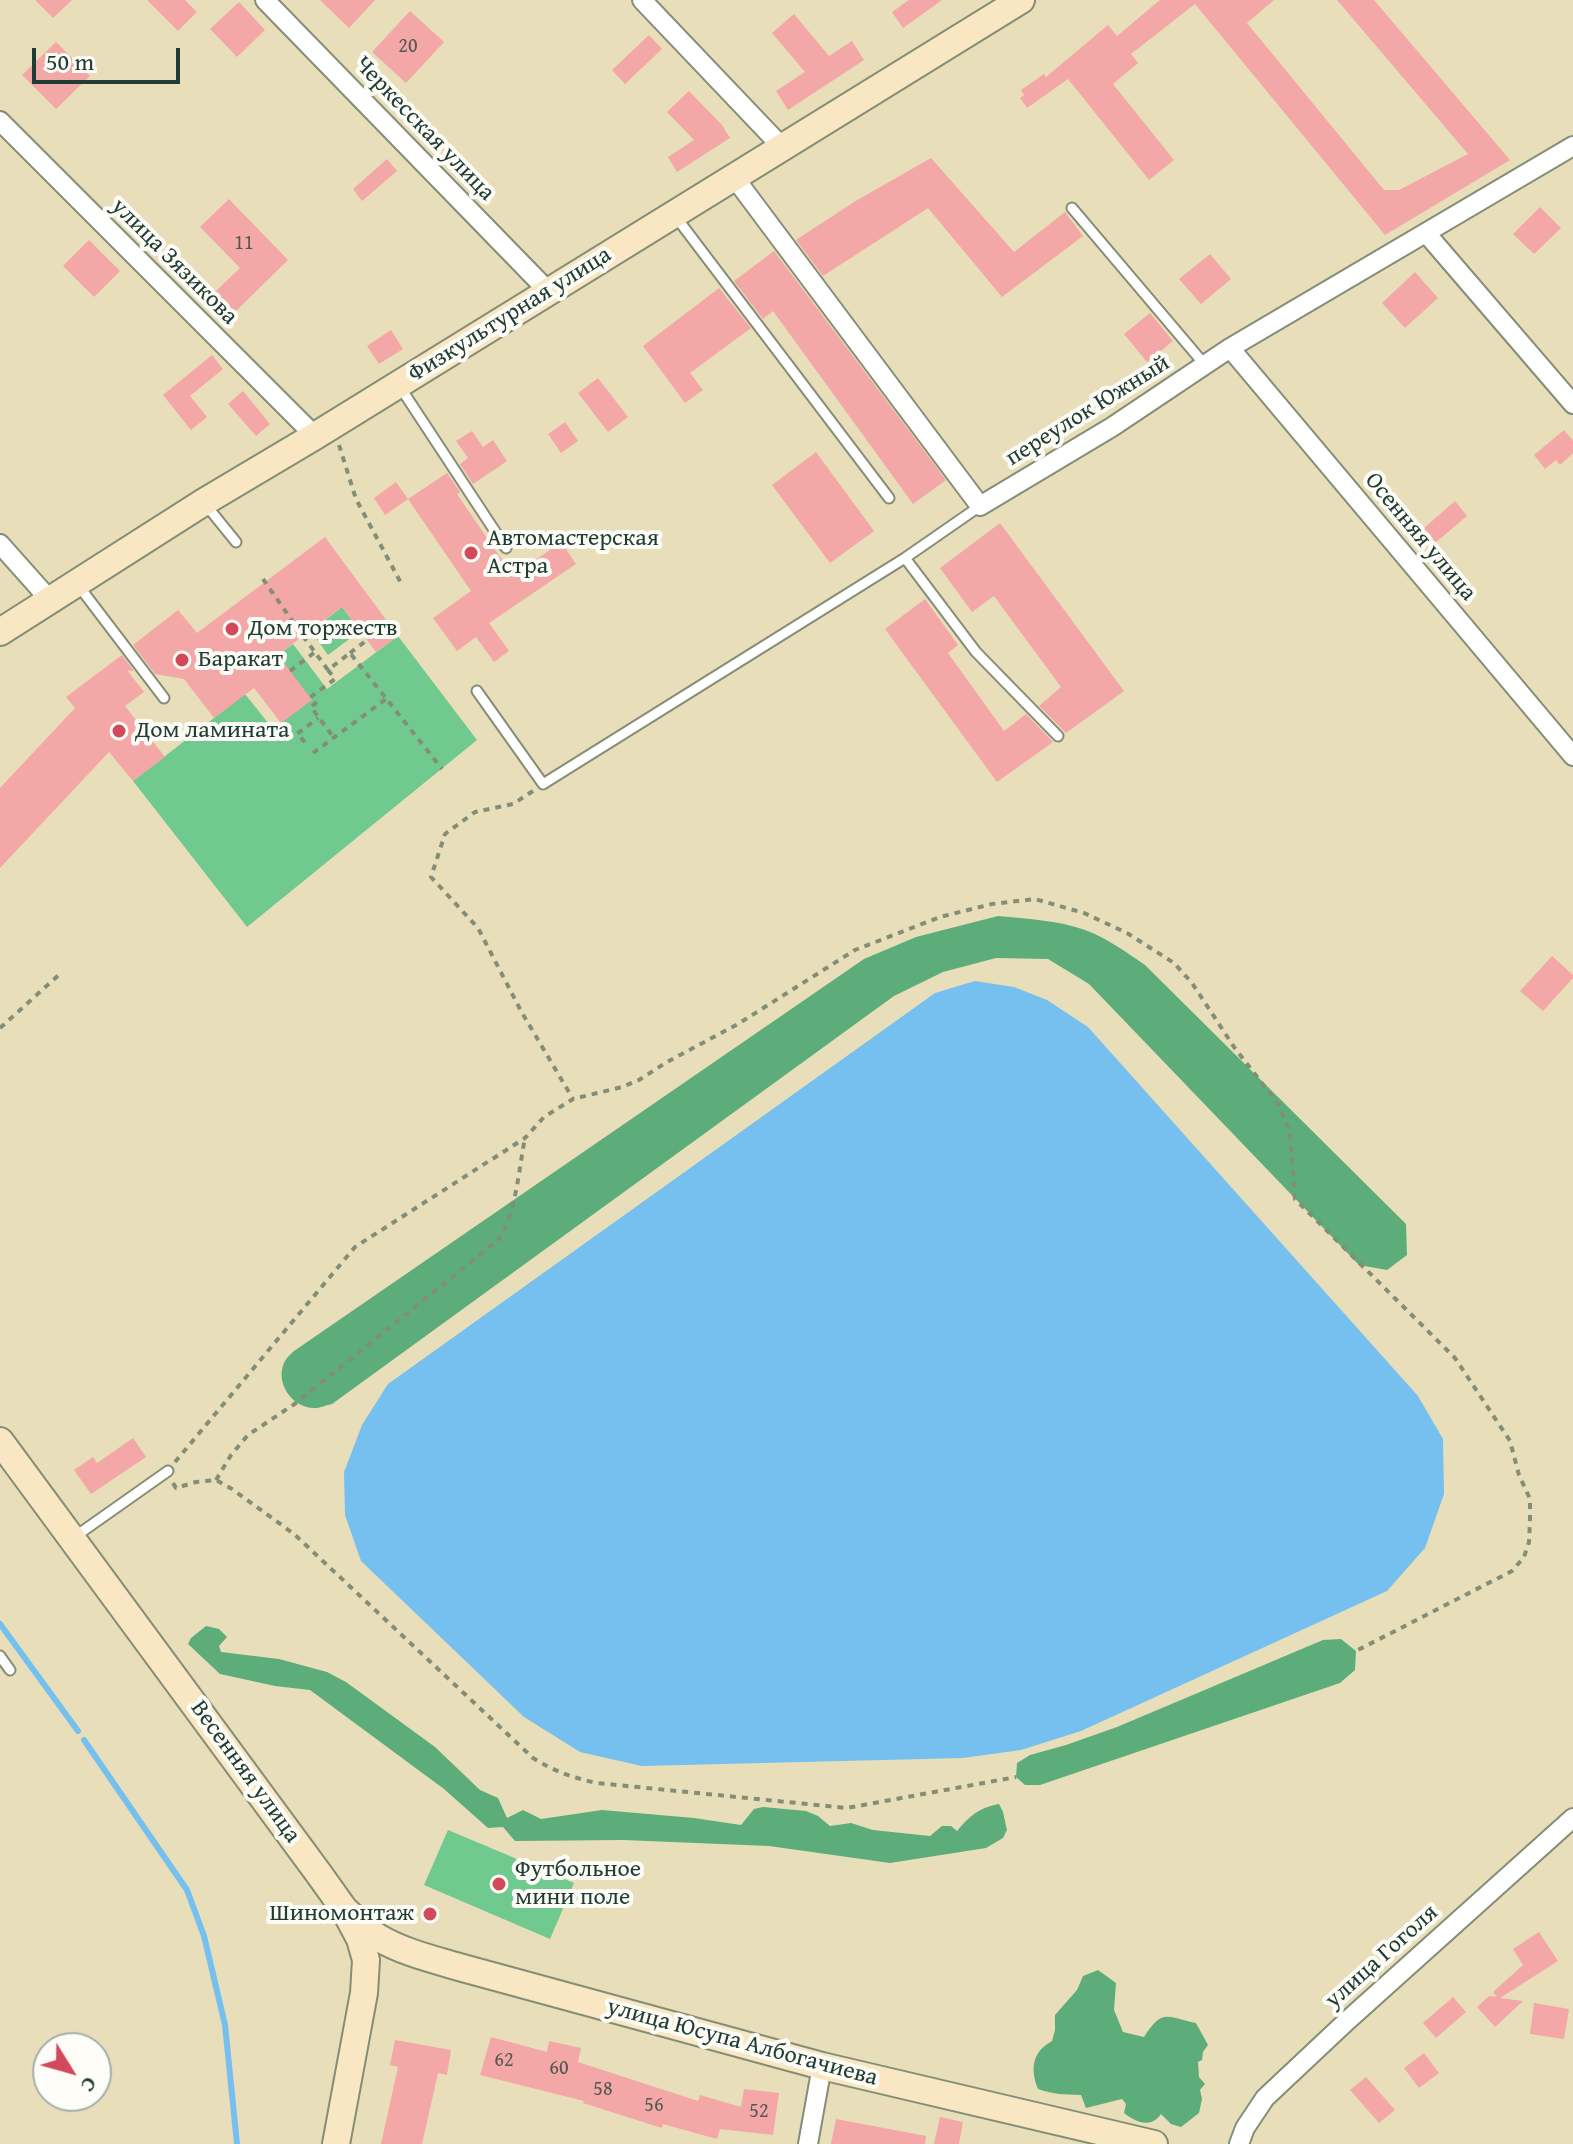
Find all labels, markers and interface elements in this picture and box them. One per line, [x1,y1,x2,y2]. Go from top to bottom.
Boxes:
scale bar [36,32,184,82]
house number: 20 [398,35,418,59]
text: 50 m [46,44,94,79]
street label: Черкесская улица [348,51,500,207]
street label: улица Зязикова [105,193,243,331]
house number: 11 [234,232,254,256]
street label: Физкультурная улица [403,241,617,389]
street label: переулок Южный [1001,349,1175,473]
street label: Осенняя улица [1358,467,1482,607]
place label: Автомастерская Астра [487,525,659,581]
marker: Автомастерская Астра [462,544,480,562]
place label: Дом торжеств [248,615,398,643]
marker: Дом торжеств [223,620,241,638]
place label: Баракат [198,646,283,674]
marker: Баракат [173,651,191,669]
place label: Дом ламината [135,717,289,745]
marker: Дом ламината [110,722,128,740]
street label: Весенняя улица [184,1695,306,1849]
place label: Футбольное мини поле [515,1856,641,1912]
marker: Футбольное мини поле [490,1875,508,1893]
street label: улица Гоголя [1320,1899,1444,2015]
place label: Шиномонтаж [270,1900,414,1928]
marker: Шиномонтаж [421,1905,439,1923]
street label: улица Юсупа Албогачиева [603,1993,881,2093]
north arrow [32,2032,112,2112]
house number: 62 [494,2049,514,2073]
house number: 60 [549,2057,569,2081]
text: С [73,2071,106,2100]
house number: 58 [593,2078,613,2102]
house number: 56 [644,2094,664,2118]
house number: 52 [749,2100,769,2124]

